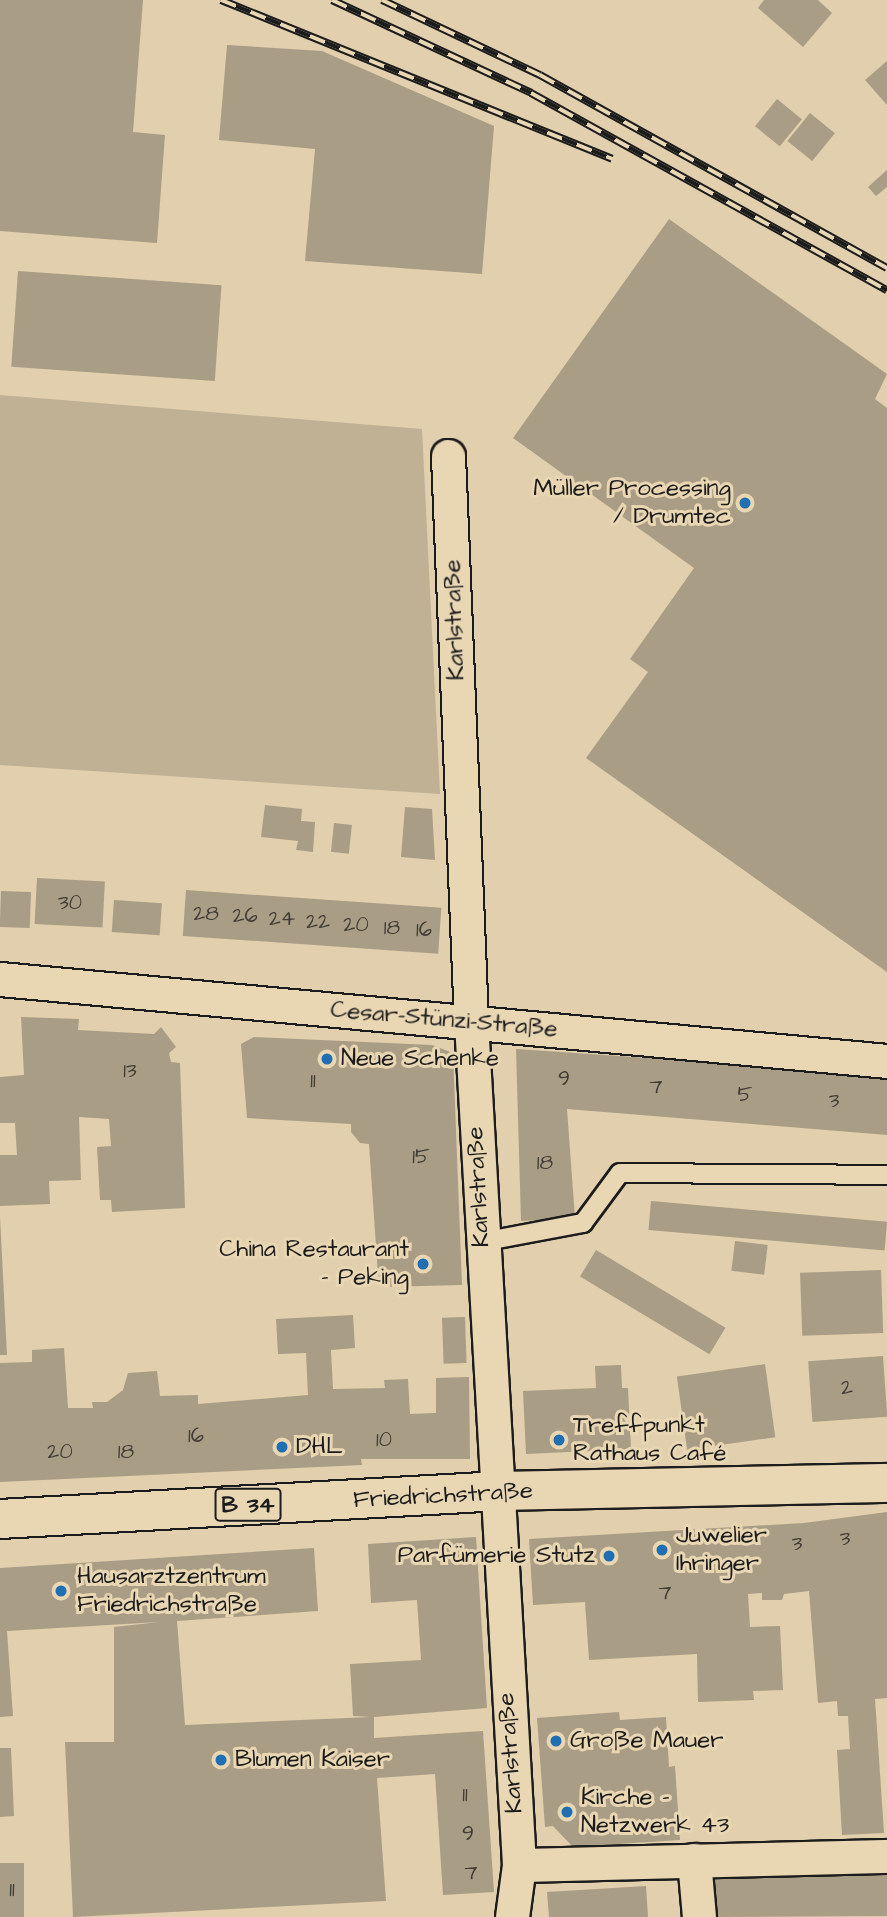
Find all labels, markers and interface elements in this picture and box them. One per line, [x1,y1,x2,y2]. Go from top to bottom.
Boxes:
place label: Müller Processing / Drumtec [533,475,731,531]
marker: Müller Processing / Drumtec [737,495,753,511]
street label: Karlstraße [438,559,472,681]
house number: 30 [58,890,82,916]
house number: 28 [193,901,219,927]
house number: 26 [232,903,258,929]
house number: 24 [269,906,295,932]
house number: 22 [306,909,330,935]
house number: 20 [343,912,369,938]
house number: 18 [384,915,400,941]
house number: 16 [416,917,432,943]
street label: Cesar-Stünzi-Straße [329,996,559,1044]
place label: Neue Schenke [341,1045,499,1073]
marker: Neue Schenke [319,1051,335,1067]
house number: 13 [123,1058,137,1084]
house number: 9 [558,1066,570,1092]
house number: 11 [310,1068,316,1094]
house number: 7 [650,1074,662,1100]
house number: 5 [738,1082,752,1108]
house number: 3 [829,1088,839,1114]
street label: Karlstraße [461,1126,497,1248]
house number: 15 [412,1144,430,1170]
house number: 18 [537,1150,553,1176]
place label: China Restaurant - Peking [219,1236,409,1292]
marker: China Restaurant - Peking [415,1256,431,1272]
house number: 2 [841,1375,853,1401]
place label: Treffpunkt Rathaus Café [573,1412,726,1468]
house number: 16 [188,1423,204,1449]
house number: 10 [376,1427,392,1453]
marker: Treffpunkt Rathaus Café [551,1432,567,1448]
place label: DHL [296,1433,343,1461]
house number: 20 [47,1439,73,1465]
house number: 18 [118,1439,134,1465]
marker: DHL [274,1439,290,1455]
street label: Friedrichstraße [352,1477,534,1515]
road number: B 34 [213,1486,283,1524]
place label: Juwelier Ihringer [676,1522,767,1578]
house number: 3 [840,1526,850,1552]
house number: 3 [792,1531,802,1557]
place label: Parfümerie Stutz [398,1542,595,1570]
marker: Juwelier Ihringer [654,1542,670,1558]
marker: Parfümerie Stutz [601,1548,617,1564]
place label: Hausarztzentrum Friedrichstraße [77,1563,266,1619]
house number: 7 [659,1580,671,1606]
marker: Hausarztzentrum Friedrichstraße [51,1581,71,1601]
street label: Karlstraße [492,1692,530,1814]
place label: Große Mauer [570,1727,723,1755]
marker: Große Mauer [548,1733,564,1749]
place label: Blumen Kaiser [235,1746,390,1774]
marker: Blumen Kaiser [213,1752,229,1768]
house number: 11 [462,1782,468,1808]
place label: Kirche - Netzwerk 43 [581,1784,729,1840]
marker: Kirche - Netzwerk 43 [559,1804,575,1820]
house number: 9 [462,1821,474,1847]
house number: 7 [465,1860,477,1886]
house number: 11 [9,1877,15,1903]

